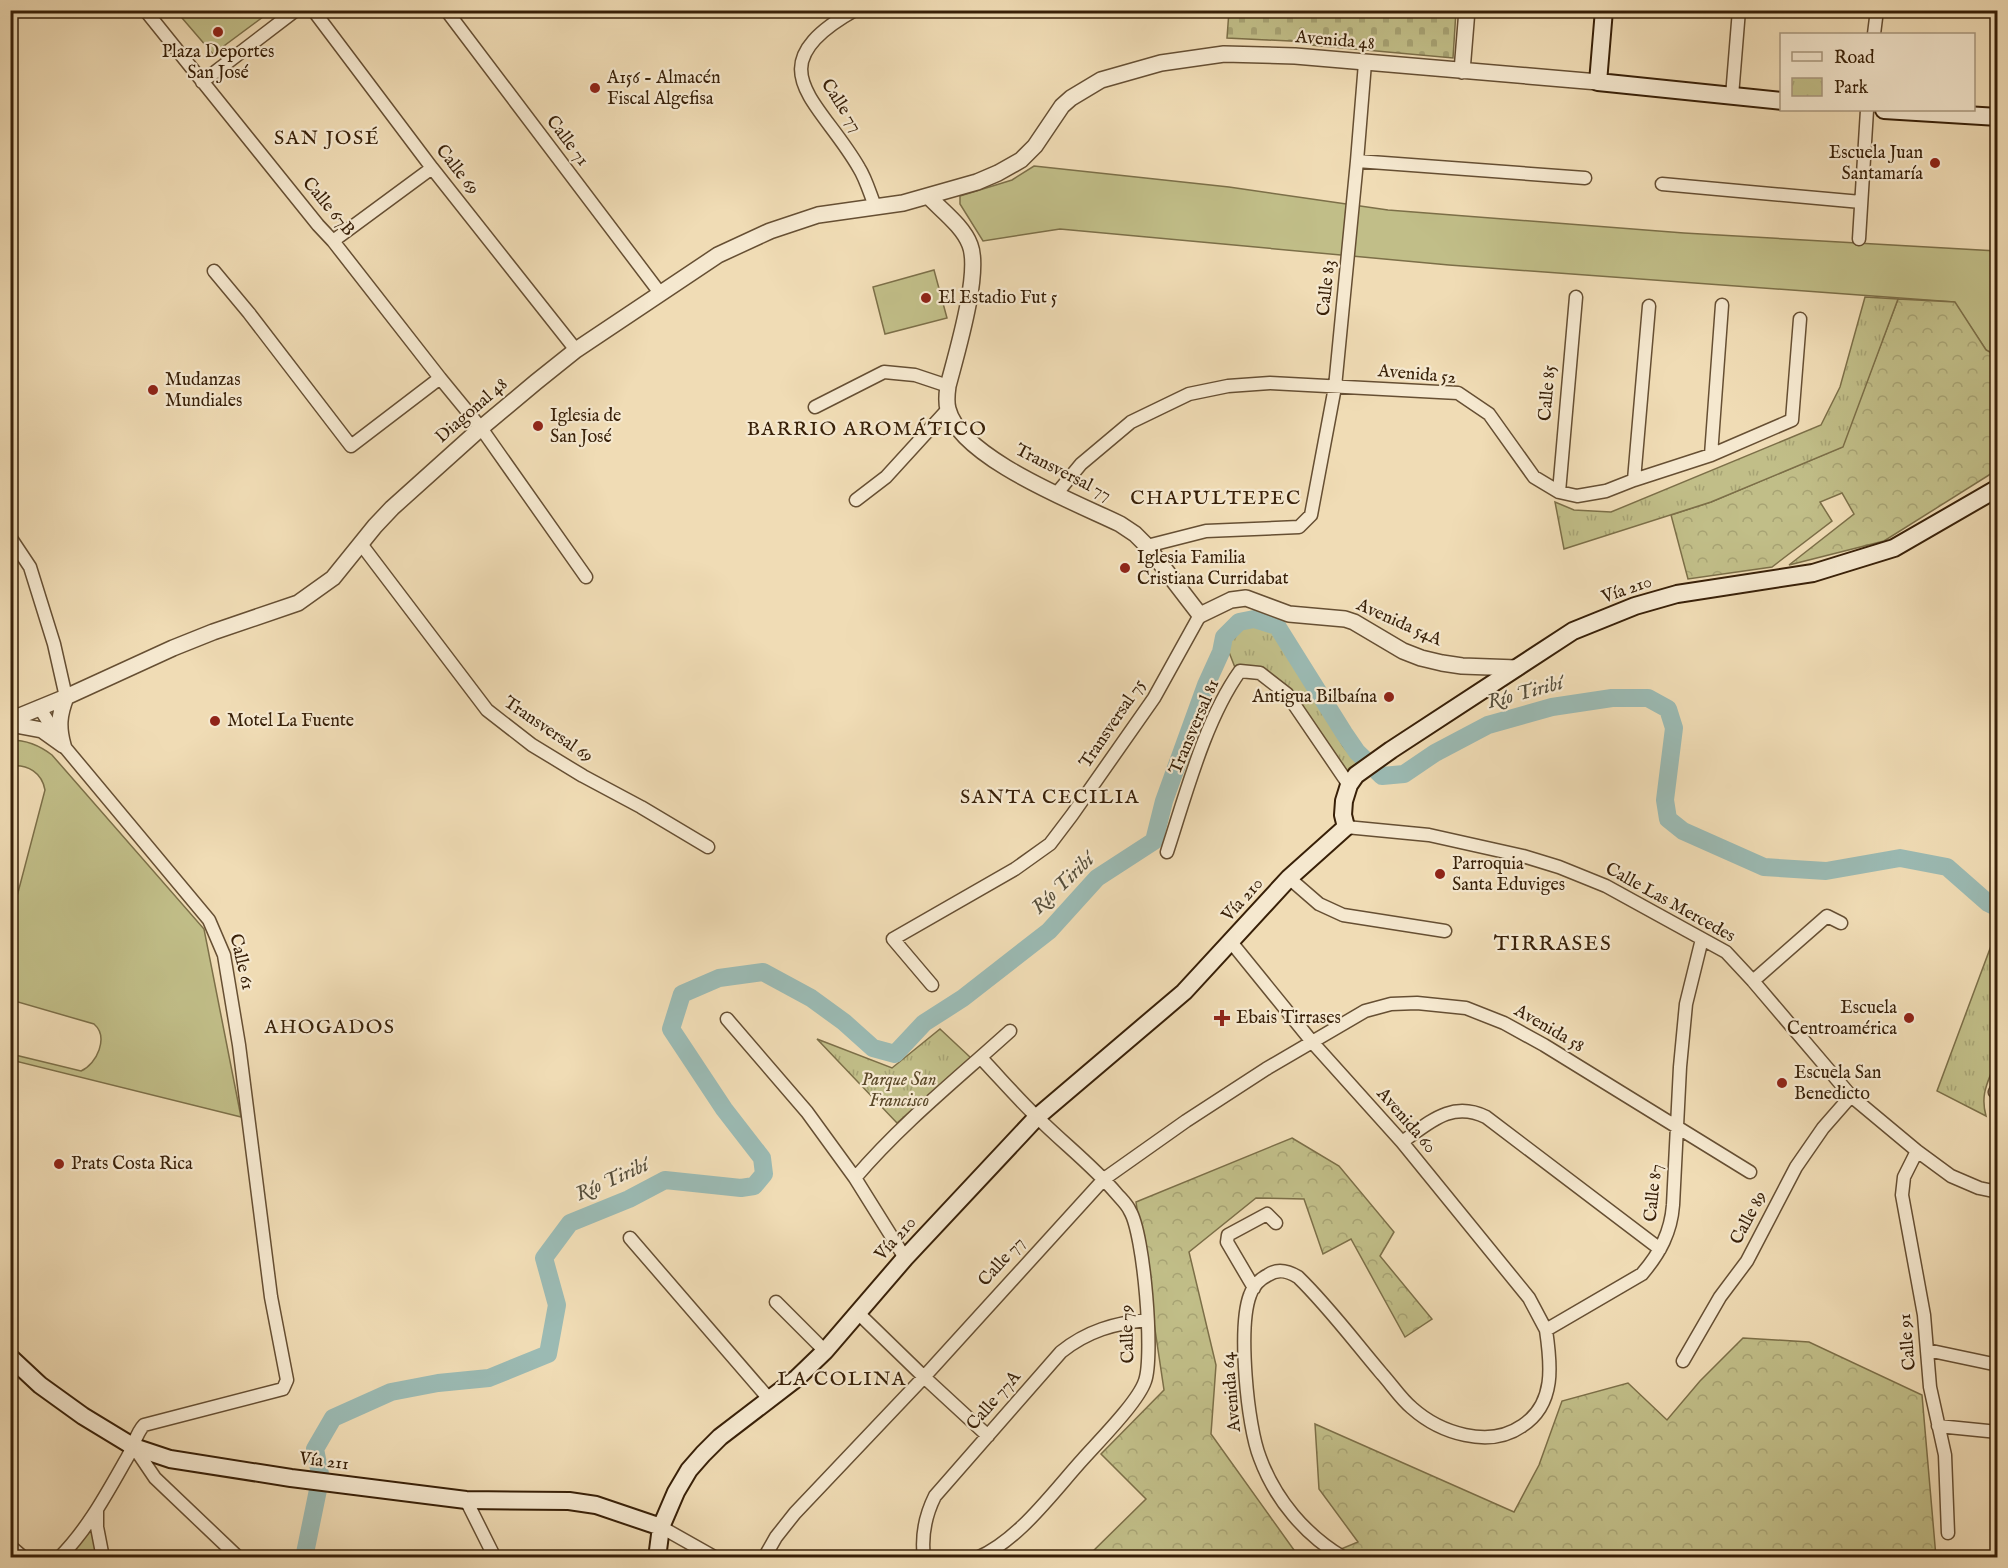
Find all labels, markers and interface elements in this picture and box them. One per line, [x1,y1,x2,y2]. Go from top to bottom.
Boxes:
marker: Plaza Deportes San José [211,25,225,39]
street label: Avenida 48 [1293,26,1376,56]
legend [1780,33,1975,111]
place label: Plaza Deportes San José [162,41,274,85]
text: Road [1834,47,1875,70]
place label: A156 - Almacén Fiscal Algefisa [606,67,721,111]
street label: Calle 77 [815,75,867,137]
text: Park [1834,77,1869,100]
marker: A156 - Almacén Fiscal Algefisa [588,81,602,95]
street label: Calle 71 [540,111,594,171]
district label: SAN JOSÉ [274,126,380,151]
street label: Calle 69 [430,140,484,200]
place label: Escuela Juan Santamaría [1829,142,1923,186]
marker: Escuela Juan Santamaría [1928,156,1942,170]
street label: Calle 67B [297,173,360,241]
street label: Calle 83 [1313,259,1341,317]
place label: El Estadio Fut 5 [938,287,1058,310]
marker: El Estadio Fut 5 [919,291,933,305]
street label: Avenida 52 [1376,360,1457,390]
street label: Calle 85 [1534,364,1562,422]
place label: Mudanzas Mundiales [165,369,242,413]
street label: Diagonal 48 [431,373,513,449]
marker: Mudanzas Mundiales [146,383,160,397]
place label: Iglesia de San José [550,405,621,449]
district label: BARRIO AROMÁTICO [747,417,987,442]
marker: Iglesia de San José [531,419,545,433]
street label: Transversal 77 [1011,439,1115,507]
district label: CHAPULTEPEC [1130,486,1302,511]
place label: Iglesia Familia Cristiana Curridabat [1137,547,1289,591]
marker: Iglesia Familia Cristiana Curridabat [1118,561,1132,575]
street label: Vía 210 [1598,571,1655,610]
street label: Avenida 54A [1352,594,1446,652]
water label: Río Tiribí [1484,670,1569,715]
street label: Transversal 75 [1075,675,1152,773]
street label: Transversal 81 [1165,676,1225,778]
place label: Antigua Bilbaína [1251,686,1377,709]
marker: Antigua Bilbaína [1382,690,1396,704]
street label: Transversal 69 [499,692,597,768]
place label: Motel La Fuente [227,710,354,733]
marker: Motel La Fuente [208,714,222,728]
district label: SANTA CECILIA [960,785,1140,810]
water label: Río Tiribí [1027,846,1102,920]
place label: Parroquia Santa Eduviges [1452,853,1565,897]
street label: Calle Las Mercedes [1601,858,1739,948]
marker: Parroquia Santa Eduviges [1433,867,1447,881]
street label: Vía 210 [1216,873,1269,928]
district label: TIRRASES [1494,931,1612,958]
street label: Calle 61 [223,932,259,992]
place label: Escuela Centroamérica [1787,997,1897,1041]
street label: Avenida 58 [1509,999,1588,1058]
place label: Ebais Tirrases [1236,1007,1341,1030]
marker: Ebais Tirrases [1213,1009,1231,1027]
marker: Escuela Centroamérica [1902,1011,1916,1025]
district label: AHOGADOS [263,1015,396,1040]
place label: Escuela San Benedicto [1794,1062,1882,1106]
park label: Parque San Francisco [862,1069,936,1113]
marker: Escuela San Benedicto [1775,1076,1789,1090]
street label: Avenida 60 [1370,1083,1441,1159]
water label: Río Tiribí [572,1152,655,1207]
place label: Prats Costa Rica [71,1153,193,1176]
marker: Prats Costa Rica [52,1157,66,1171]
street label: Calle 87 [1640,1163,1668,1223]
street label: Calle 89 [1725,1187,1773,1249]
street label: Vía 210 [869,1212,922,1267]
street label: Calle 77 [974,1232,1030,1292]
street label: Calle 79 [1115,1304,1141,1364]
street label: Calle 91 [1894,1313,1922,1371]
street label: Avenida 64 [1217,1351,1247,1434]
street label: Calle 77A [962,1366,1027,1436]
district label: LA COLINA [777,1367,907,1392]
street label: Vía 211 [297,1447,350,1476]

